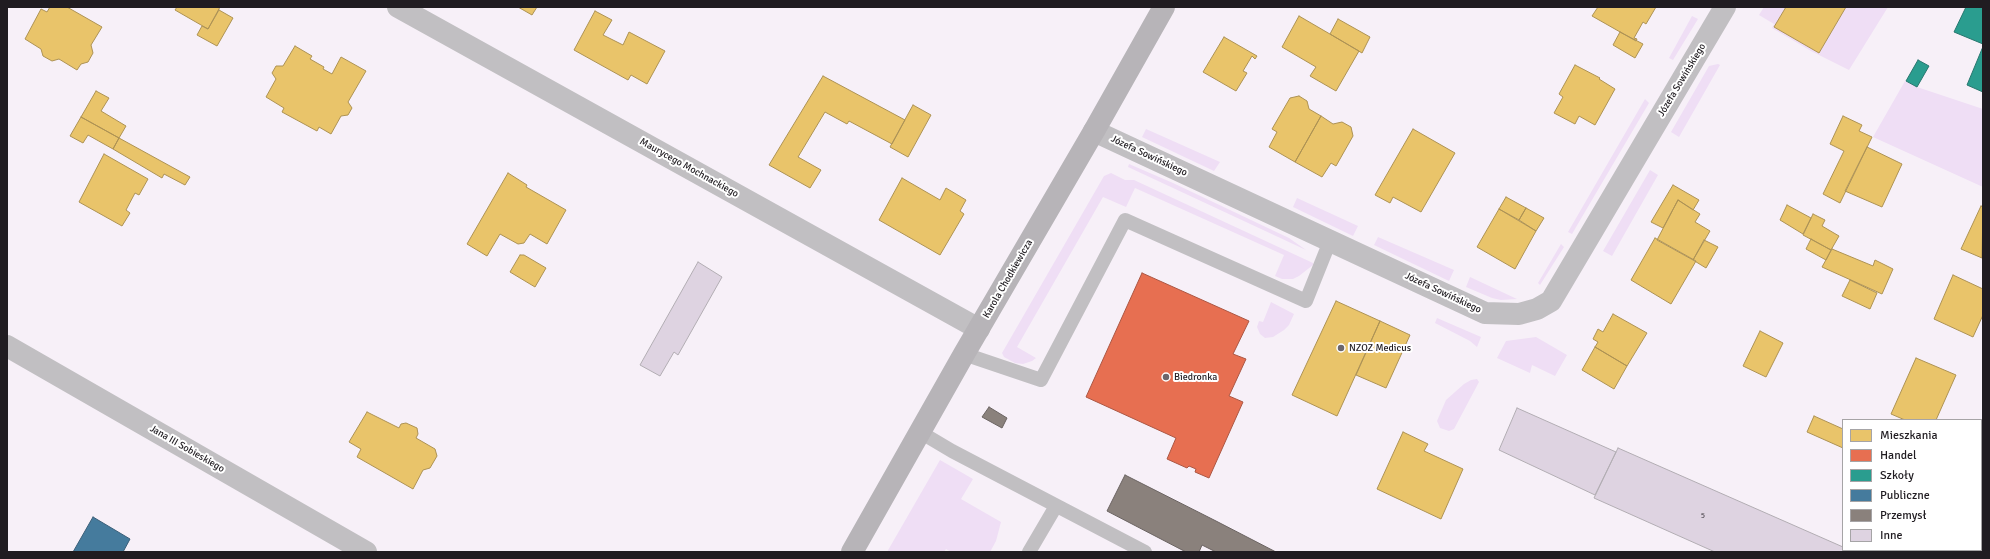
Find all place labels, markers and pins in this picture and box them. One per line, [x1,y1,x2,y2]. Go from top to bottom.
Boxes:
place label: NZOZ Medicus [1349,342,1411,354]
marker: NZOZ Medicus [1336,343,1346,353]
place label: Biedronka [1174,371,1217,383]
marker: Biedronka [1161,372,1171,382]

